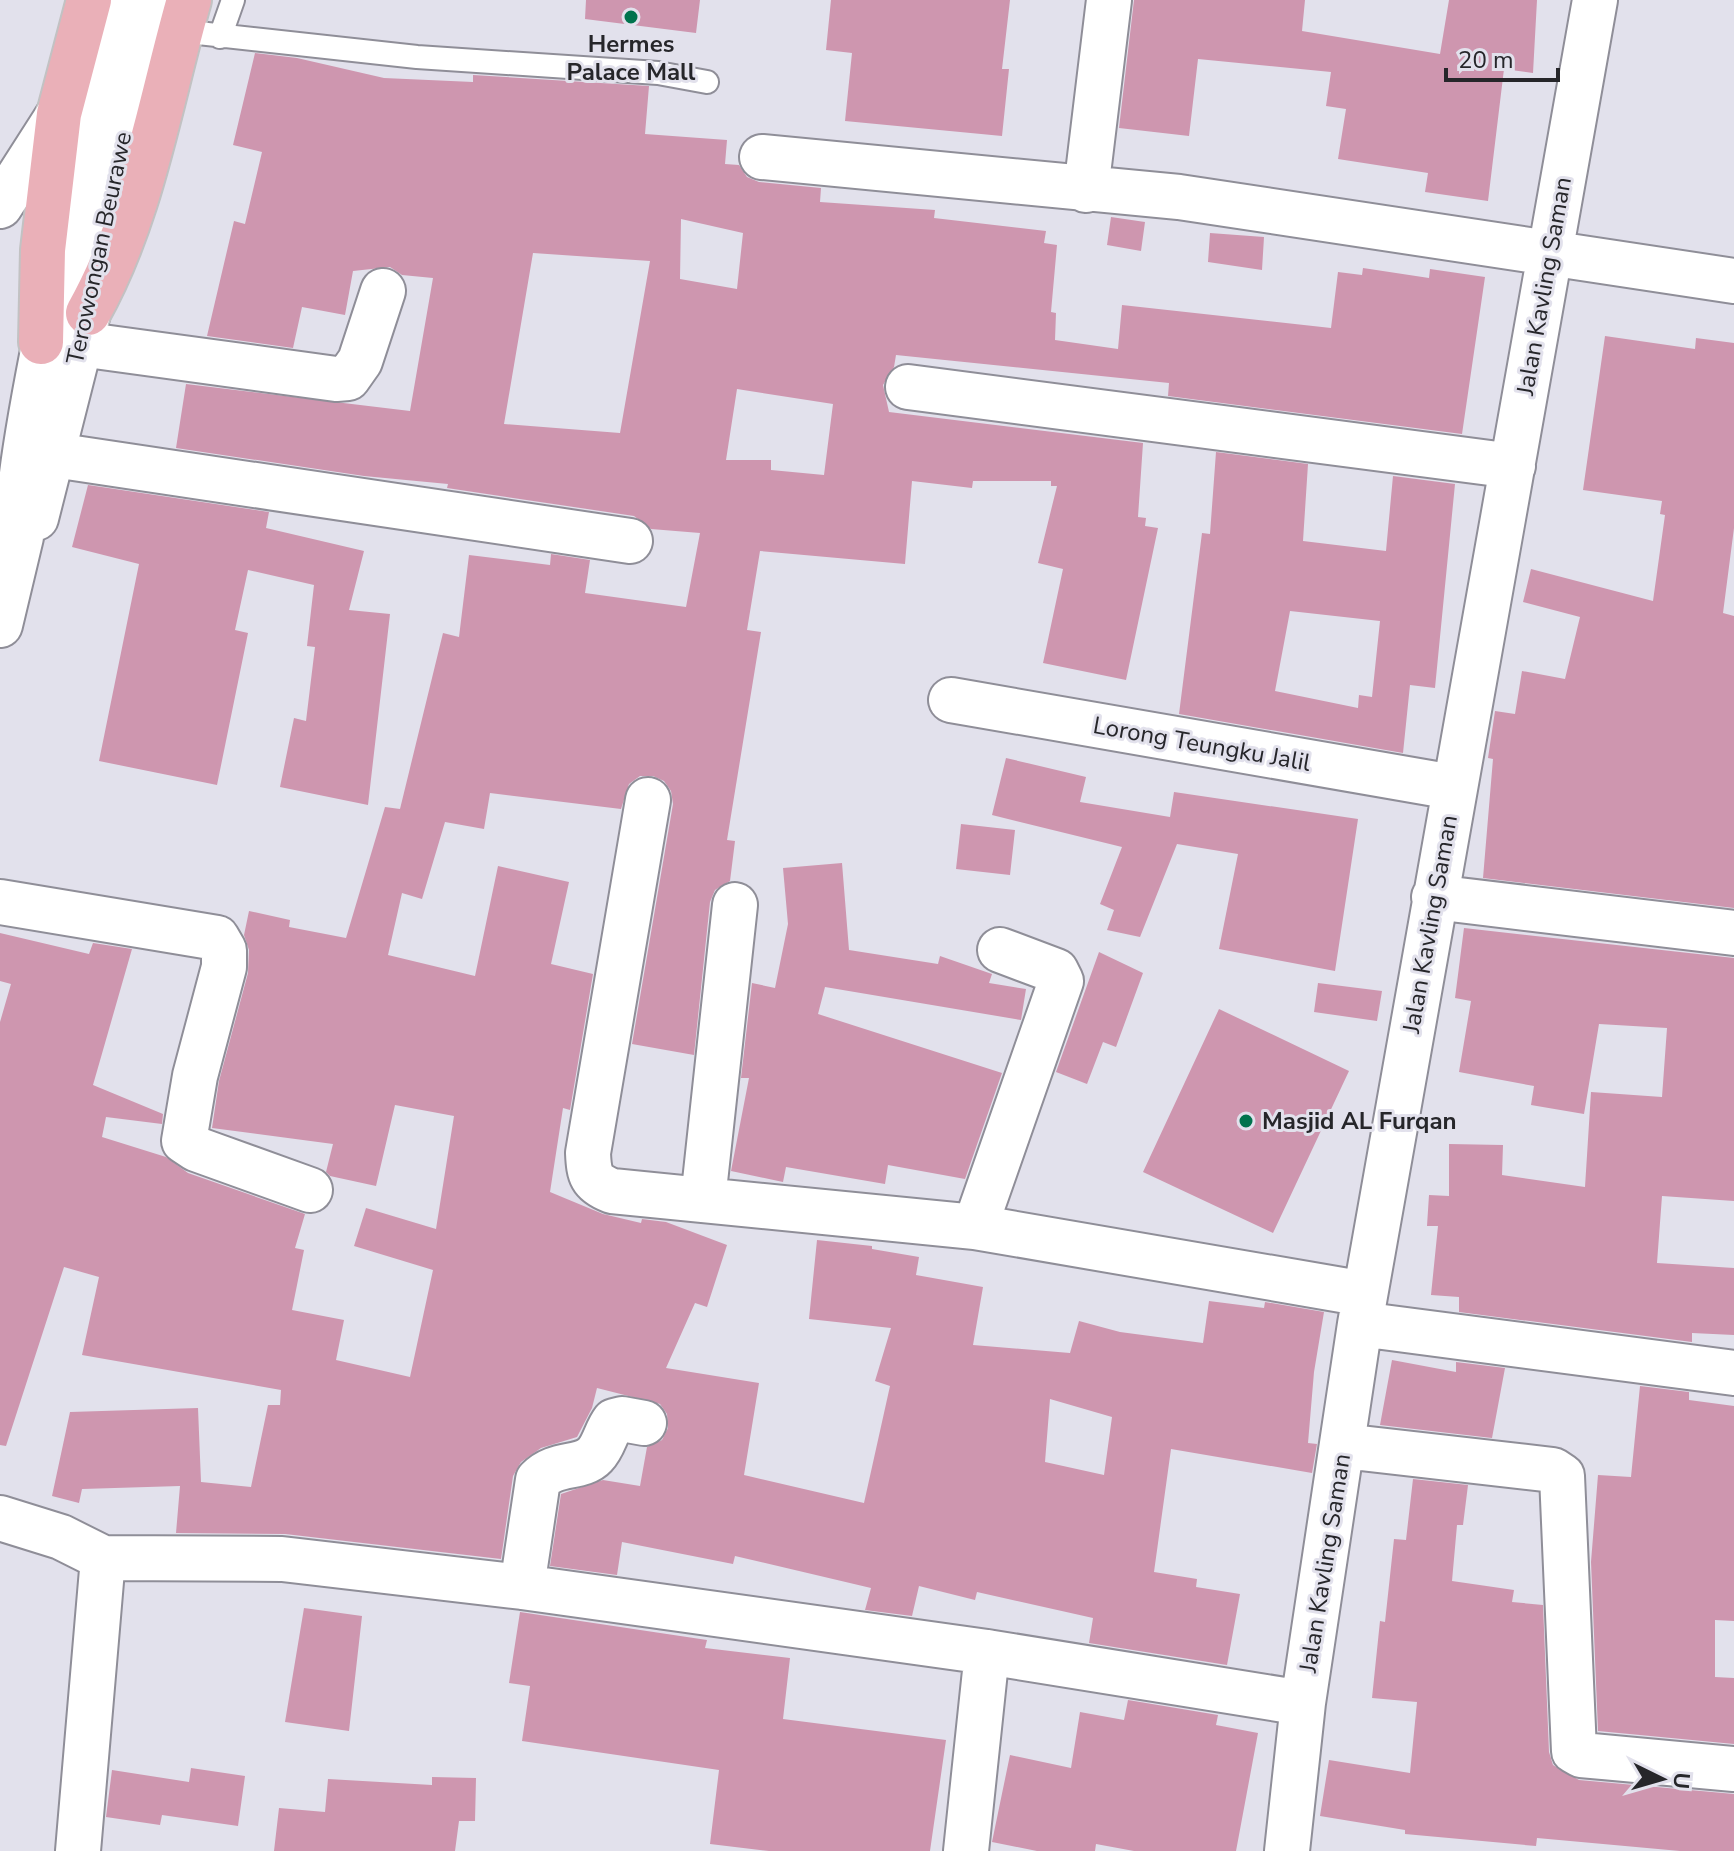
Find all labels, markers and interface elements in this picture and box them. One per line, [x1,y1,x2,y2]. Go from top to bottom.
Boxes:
marker: Hermes Palace Mall [622,8,640,26]
place label: Hermes Palace Mall [567,28,696,88]
scale bar [1446,32,1558,82]
text: 20 m [1458,44,1514,76]
street label: Terowongan Beurawe [59,129,139,367]
street label: Jalan Kavling Saman [1509,174,1579,399]
street label: Lorong Teungku Jalil [1091,709,1313,779]
street label: Jalan Kavling Saman [1395,812,1465,1037]
place label: Masjid AL Furqan [1262,1105,1457,1137]
marker: Masjid AL Furqan [1237,1112,1255,1130]
street label: Jalan Kavling Saman [1292,1451,1358,1676]
north arrow [1622,1739,1702,1819]
text: U [1665,1771,1697,1790]

